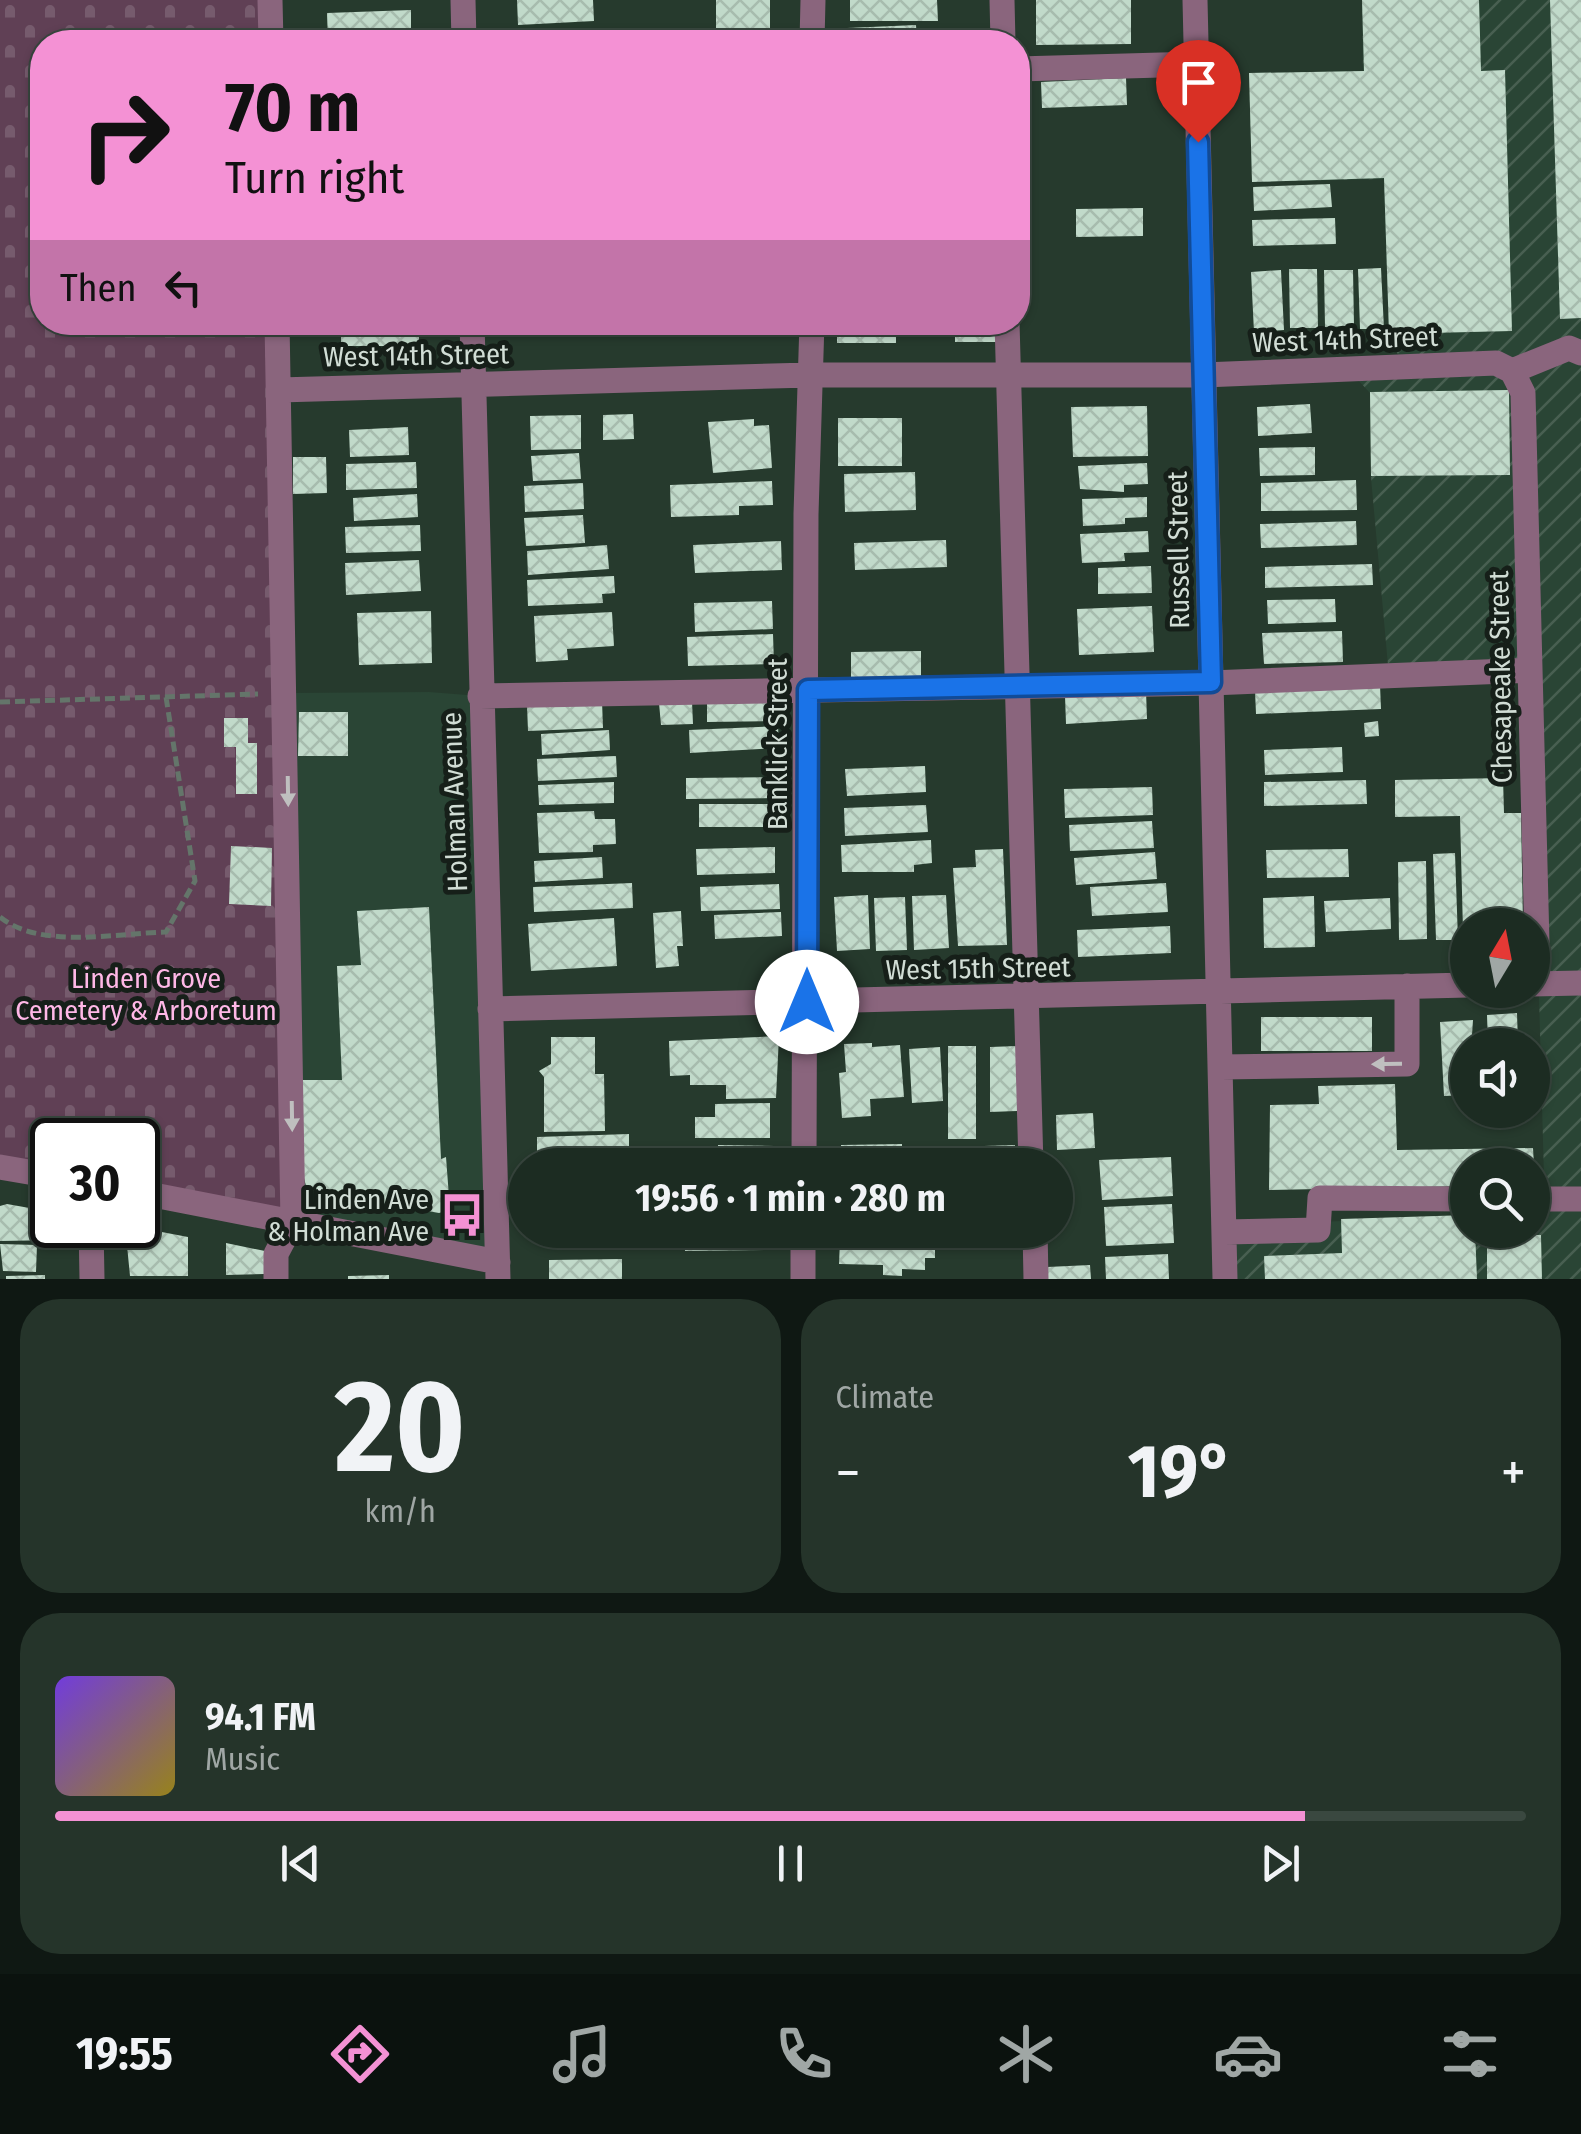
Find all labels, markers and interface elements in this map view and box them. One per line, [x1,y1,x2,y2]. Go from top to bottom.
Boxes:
pin [1156,40,1241,143]
icon: arrive [1171,55,1226,110]
text: 70 m [225,66,360,150]
icon: right [60,70,190,200]
text: Turn right [225,151,404,205]
icon: left [156,260,211,315]
text: Then [60,265,136,311]
street label: West 14th Street [1251,320,1439,359]
street label: West 14th Street [323,337,510,374]
street label: Russell Street [1161,470,1196,629]
street label: Chesapeake Street [1482,570,1519,783]
street label: Banklick Street [761,657,794,830]
street label: Holman Avenue [435,712,474,892]
one-way arrow [280,775,296,807]
north arrow [1450,908,1550,1008]
map controls [1450,908,1550,1248]
position arrow [755,950,859,1054]
street label: West 15th Street [885,950,1072,987]
park label: Linden Grove Cemetery & Arboretum [15,962,277,1027]
button: sound [1450,1028,1550,1128]
one-way arrow [1371,1056,1403,1072]
one-way arrow [284,1100,300,1132]
speed limit sign: 30 [30,1118,160,1248]
button: search [1450,1148,1550,1248]
text: 19:56 · 1 min · 280 m [635,1175,946,1221]
place label: Linden Ave & Holman Ave [267,1183,429,1248]
bus stop icon: Linden Ave & Holman Ave [438,1191,486,1239]
text: 20 [335,1349,466,1505]
text: Climate [836,1378,934,1416]
text: 19° [1128,1427,1233,1517]
text: − [836,1440,860,1506]
text: + [1501,1440,1526,1506]
text: km/h [365,1492,436,1530]
text: 94.1 FM [205,1694,316,1740]
text: Music [205,1740,280,1778]
icon: previous [273,1836,328,1891]
icon: pause [763,1836,818,1891]
icon: next [1253,1836,1308,1891]
icon: directions [325,2019,395,2089]
icon: music [547,2019,617,2089]
icon: phone [769,2019,839,2089]
icon: climate [991,2019,1061,2089]
icon: car [1213,2019,1283,2089]
icon: filters [1435,2019,1505,2089]
text: 19:55 [76,2027,173,2081]

